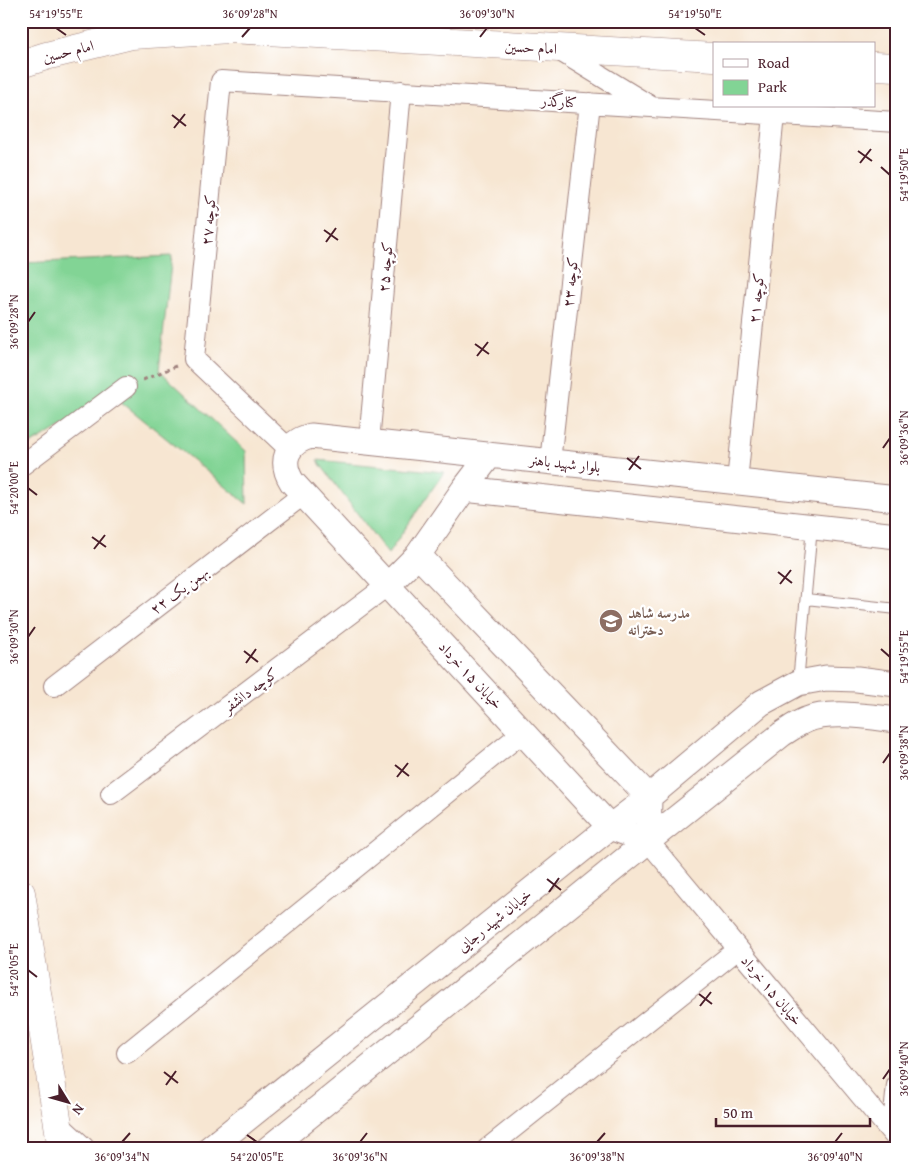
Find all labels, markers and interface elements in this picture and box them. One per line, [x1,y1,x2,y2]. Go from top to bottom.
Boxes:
text: 54°19'55"E [29,5,83,22]
text: 36°09'28"N [222,5,278,22]
text: 36°09'30"N [459,5,515,22]
text: 54°19'50"E [668,5,722,22]
street label: امام حسین [40,34,97,70]
street label: امام حسین [504,35,558,62]
legend [713,42,876,108]
text: Road [758,52,789,73]
text: Park [758,76,787,97]
street label: کنارگذر [538,89,578,113]
text: 54°19'50"E [895,148,912,202]
street label: کوچه ۲۷ [195,194,222,246]
street label: کوچه ۲۵ [372,241,399,293]
street label: کوچه ۲۳ [557,256,584,308]
street label: کوچه ۲۱ [743,272,770,324]
text: 36°09'28"N [5,294,22,350]
text: 36°09'36"N [895,410,912,466]
street label: بلوار شهید باهنر [526,449,602,477]
text: 54°20'00"E [5,461,22,515]
street label: ۲۲ بهمن یک [145,561,213,619]
place label: مدرسه شاهد دخترانه [628,602,690,640]
school or university icon: مدرسه شاهد دخترانه [598,608,624,634]
text: 36°09'30"N [5,609,22,665]
text: 54°19'55"E [895,630,912,684]
street label: خیابان ۱۵ خرداد [434,636,508,714]
street label: کوچه دانشفر [216,662,283,720]
text: 36°09'38"N [895,725,912,781]
street label: خیابان شهید رجایی [452,883,536,957]
text: 54°20'05"E [5,943,22,997]
street label: خیابان ۱۵ خرداد [736,950,808,1030]
text: 36°09'40"N [895,1041,912,1097]
north arrow [42,1078,92,1128]
scale bar [716,1095,869,1127]
text: N [67,1100,89,1120]
text: 50 m [723,1102,754,1123]
text: 36°09'34"N [94,1148,150,1165]
text: 54°20'05"E [230,1148,284,1165]
text: 36°09'36"N [332,1148,388,1165]
text: 36°09'38"N [569,1148,625,1165]
text: 36°09'40"N [807,1148,863,1165]

